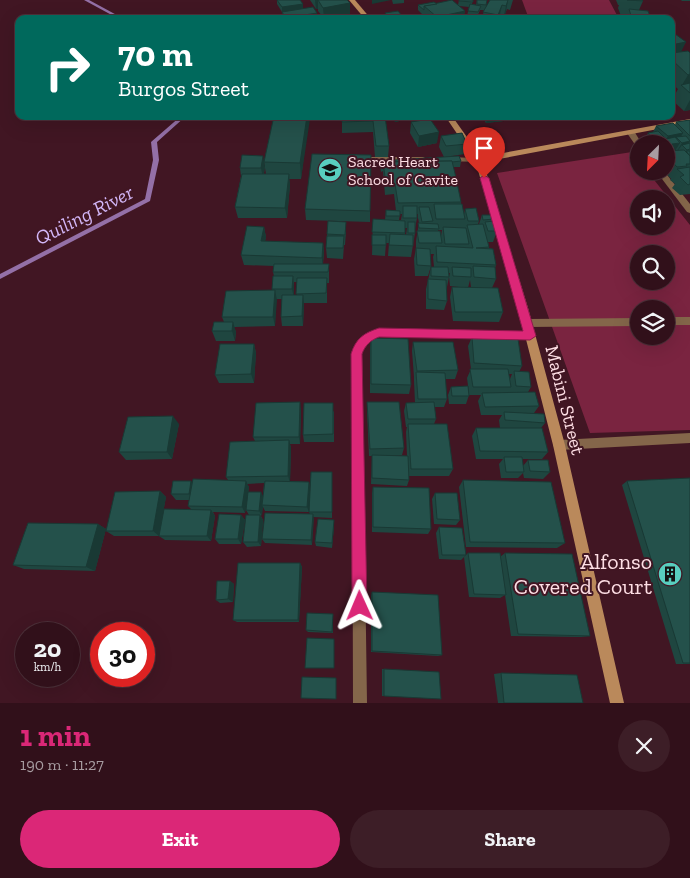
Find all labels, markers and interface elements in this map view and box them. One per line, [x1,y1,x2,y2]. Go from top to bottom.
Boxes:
text: 70 m [118,33,193,75]
icon: right [35,35,100,100]
text: Burgos Street [118,75,249,102]
pin [463,127,505,178]
icon: arrive [470,134,498,162]
north arrow [630,135,675,180]
map controls [630,135,675,345]
place label: Sacred Heart School of Cavite [348,152,458,189]
school or university icon: Sacred Heart School of Cavite [317,157,343,183]
water label: Quiling River [31,180,137,250]
button: sound [630,190,675,235]
button: search [630,245,675,290]
button: layers [630,300,675,345]
street label: Mabini Street [540,343,590,457]
place label: Alfonso Covered Court [514,548,653,600]
building icon: Alfonso Covered Court [657,561,683,587]
position arrow [333,579,385,631]
speed limit sign: 30 [90,622,155,687]
text: 20 [34,633,61,663]
text: km/h [34,660,61,674]
text: 1 min [20,718,91,754]
button: close [618,720,670,772]
text: 190 m · 11:27 [20,755,104,774]
button: Exit [20,810,340,868]
button: Share [350,810,670,868]

